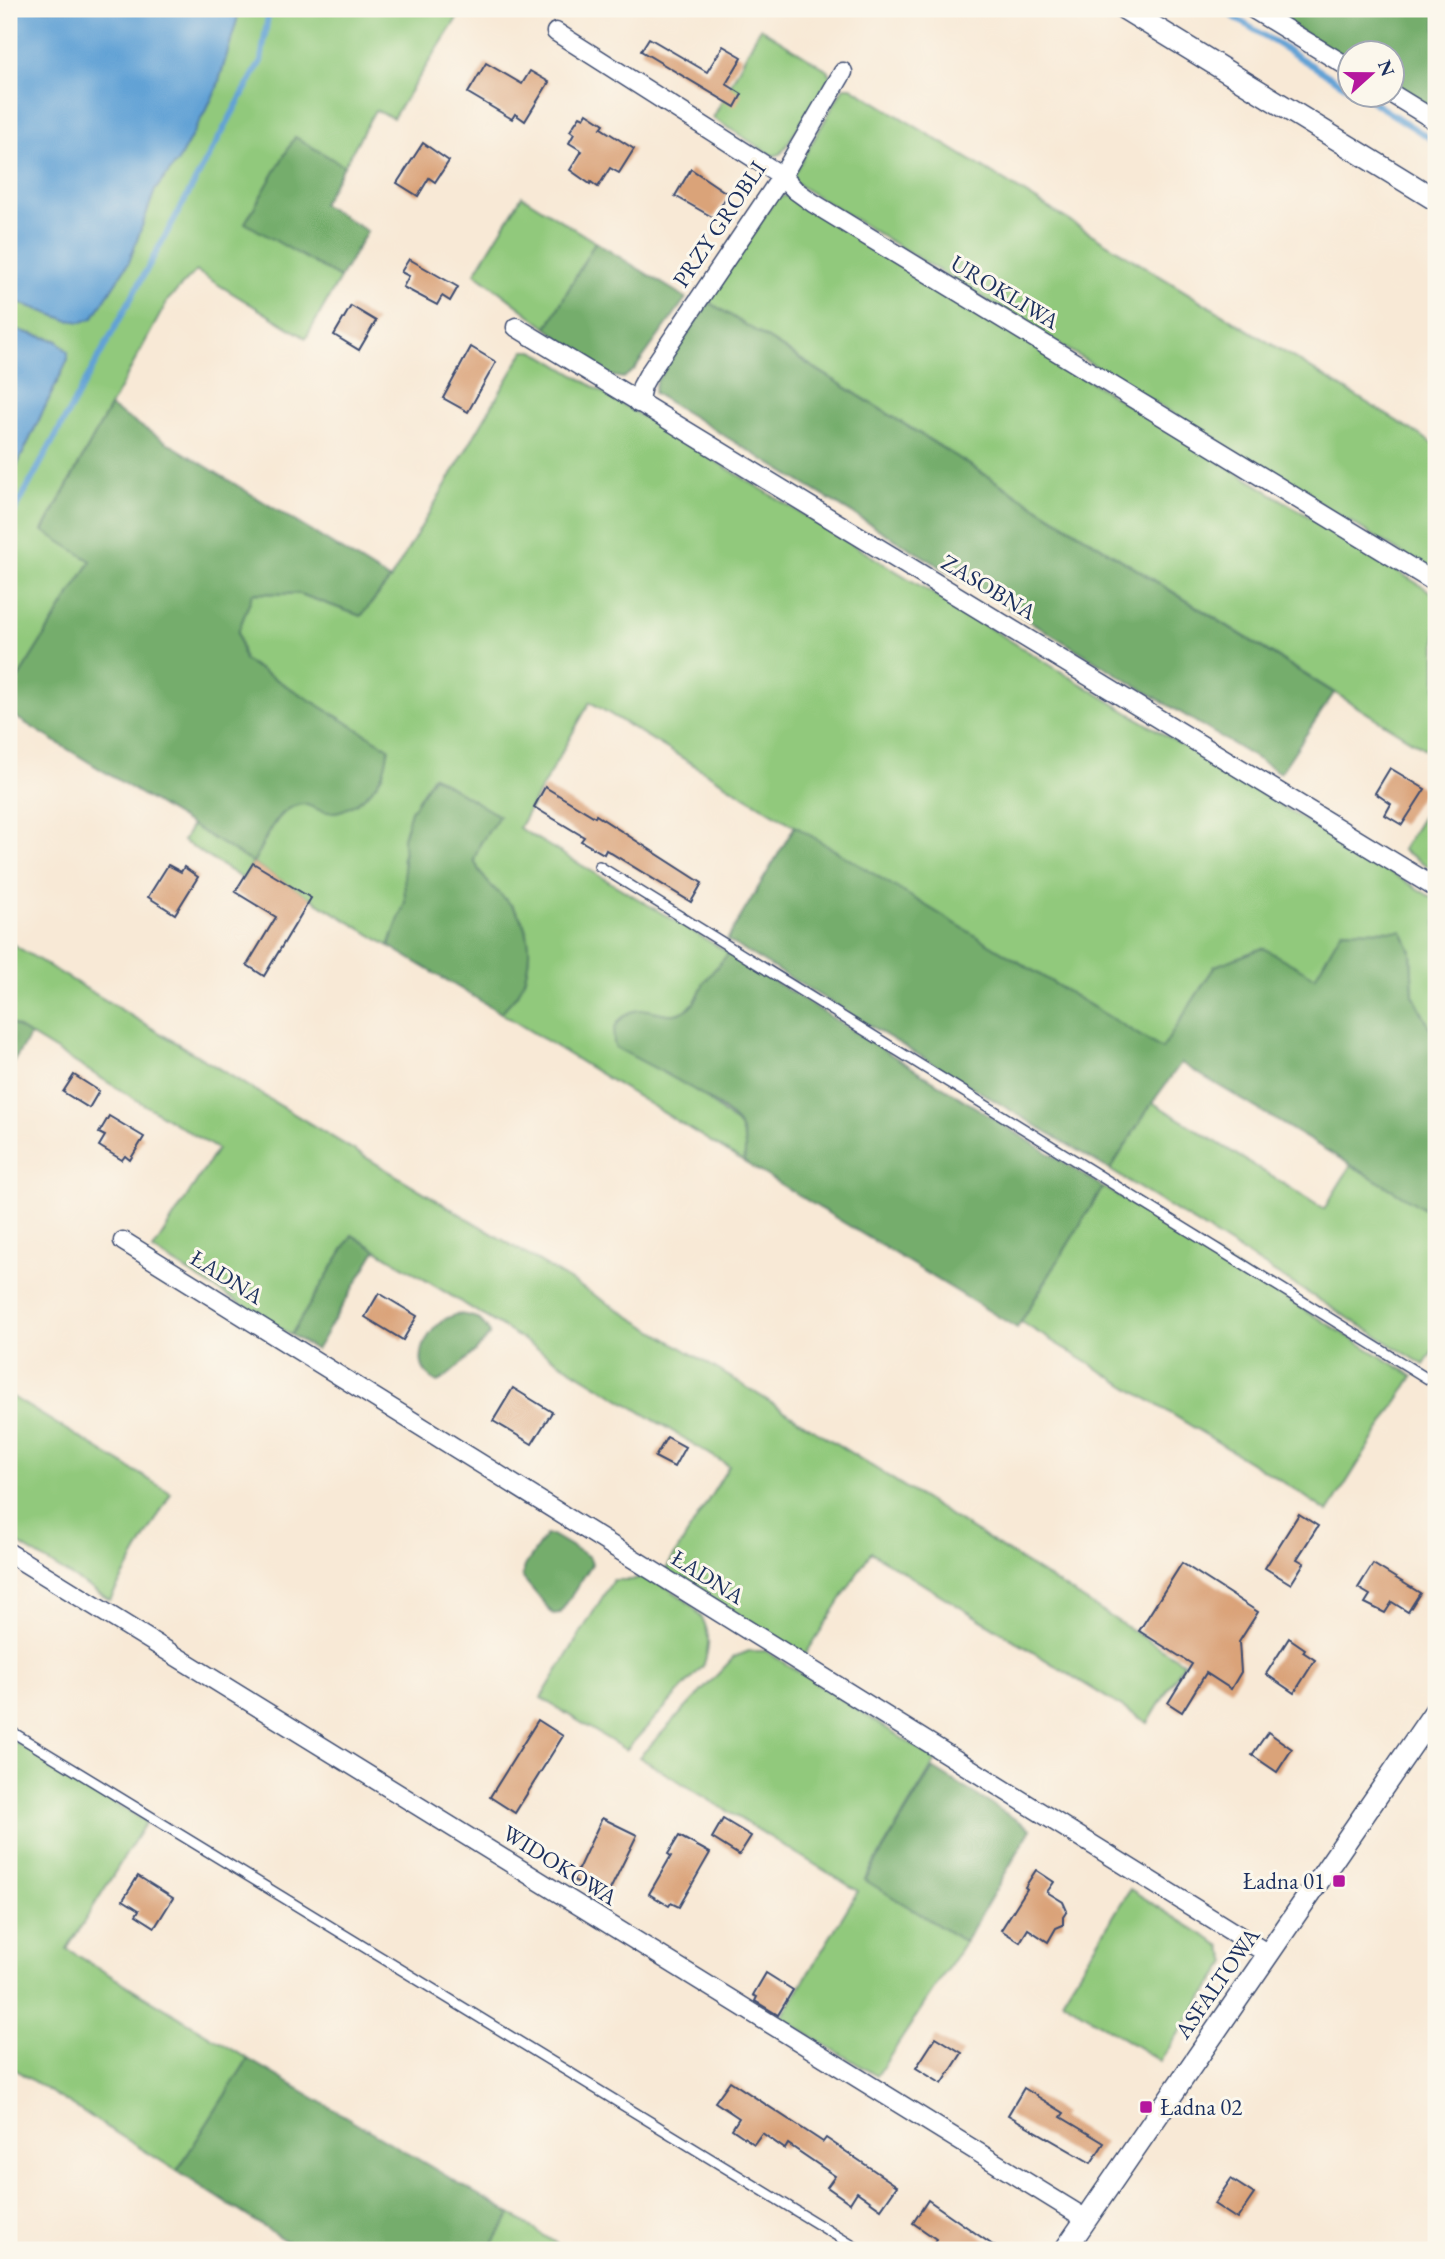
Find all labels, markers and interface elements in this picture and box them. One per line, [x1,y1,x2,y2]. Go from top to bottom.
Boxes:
north arrow [1336,38,1406,108]
text: N [1372,56,1401,80]
street label: PRZY GROBLI [666,155,772,293]
street label: UROKLIWA [945,248,1066,337]
street label: ZASOBNA [936,547,1043,628]
street label: ŁADNA [185,1243,270,1312]
street label: ŁADNA [666,1543,751,1612]
street label: WIDOKOWA [497,1818,624,1913]
place label: Ładna 01 [1243,1866,1325,1896]
marker: Ładna 01 [1331,1873,1347,1889]
street label: ASFALTOWA [1167,1921,1267,2045]
place label: Ładna 02 [1160,2092,1242,2122]
marker: Ładna 02 [1138,2099,1154,2115]

